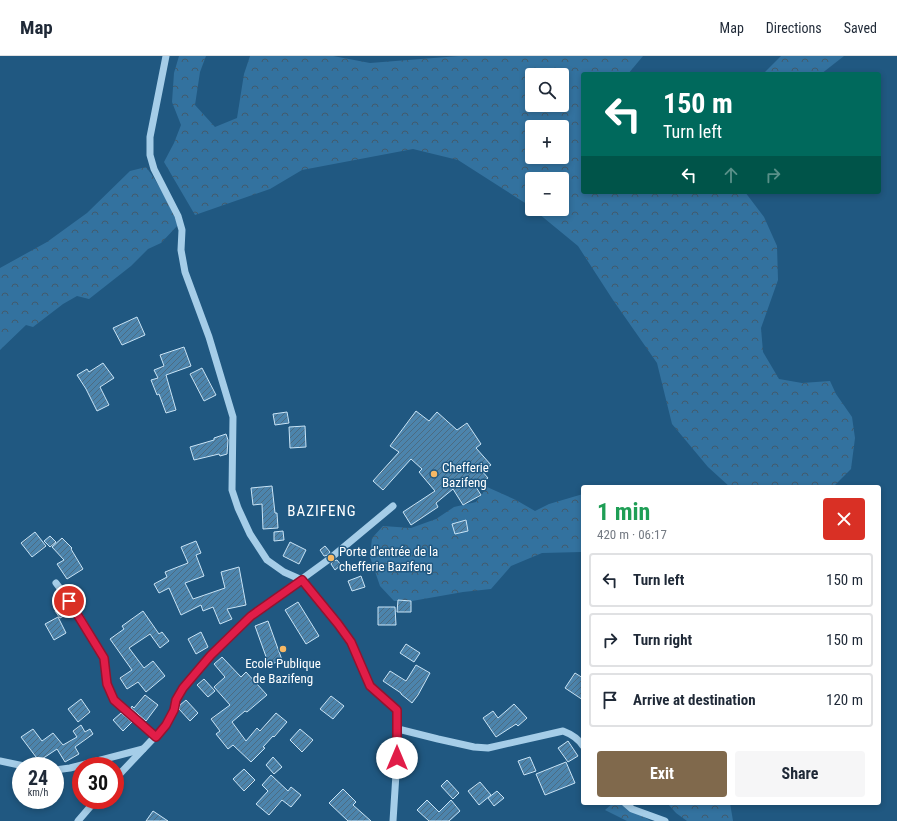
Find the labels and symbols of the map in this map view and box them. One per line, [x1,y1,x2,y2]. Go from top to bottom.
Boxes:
place label: Chefferie Bazifeng [442,460,489,490]
marker: Chefferie Bazifeng [429,469,439,479]
district label: BAZIFENG [287,502,357,520]
place label: Porte d'entrée de la chefferie Bazifeng [339,544,438,574]
marker: Porte d'entrée de la chefferie Bazifeng [326,553,336,563]
pin [52,584,86,618]
marker: Ecole Publique de Bazifeng [278,644,288,654]
place label: Ecole Publique de Bazifeng [245,656,321,686]
position arrow [376,737,418,779]
speed limit sign: 30 [72,757,124,809]

